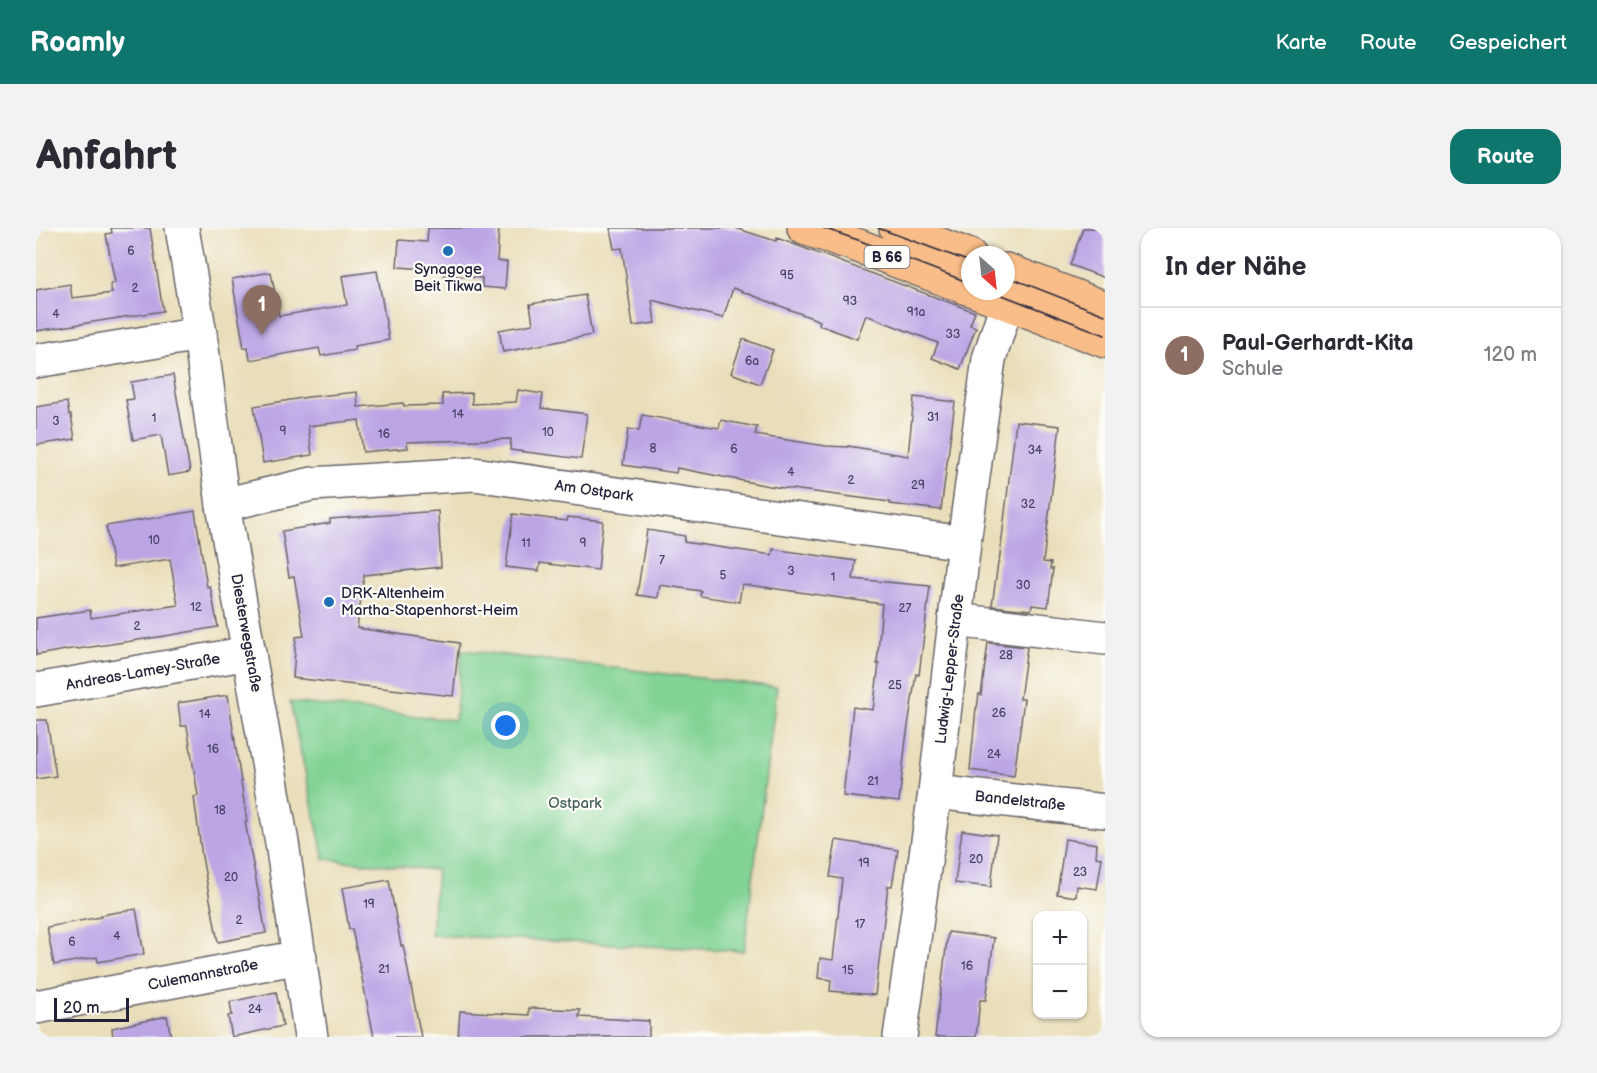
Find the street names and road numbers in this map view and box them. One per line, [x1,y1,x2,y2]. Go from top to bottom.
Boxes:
road number: B 66 [864,246,910,268]
street label: Am Ostpark [554,476,635,506]
street label: Diesterwegstraße [226,572,266,694]
street label: Ludwig-Lepper-Straße [931,593,969,745]
street label: Andreas-Lamey-Straße [64,649,222,695]
street label: Bandelstraße [974,787,1066,815]
street label: Culemannstraße [146,955,260,995]

